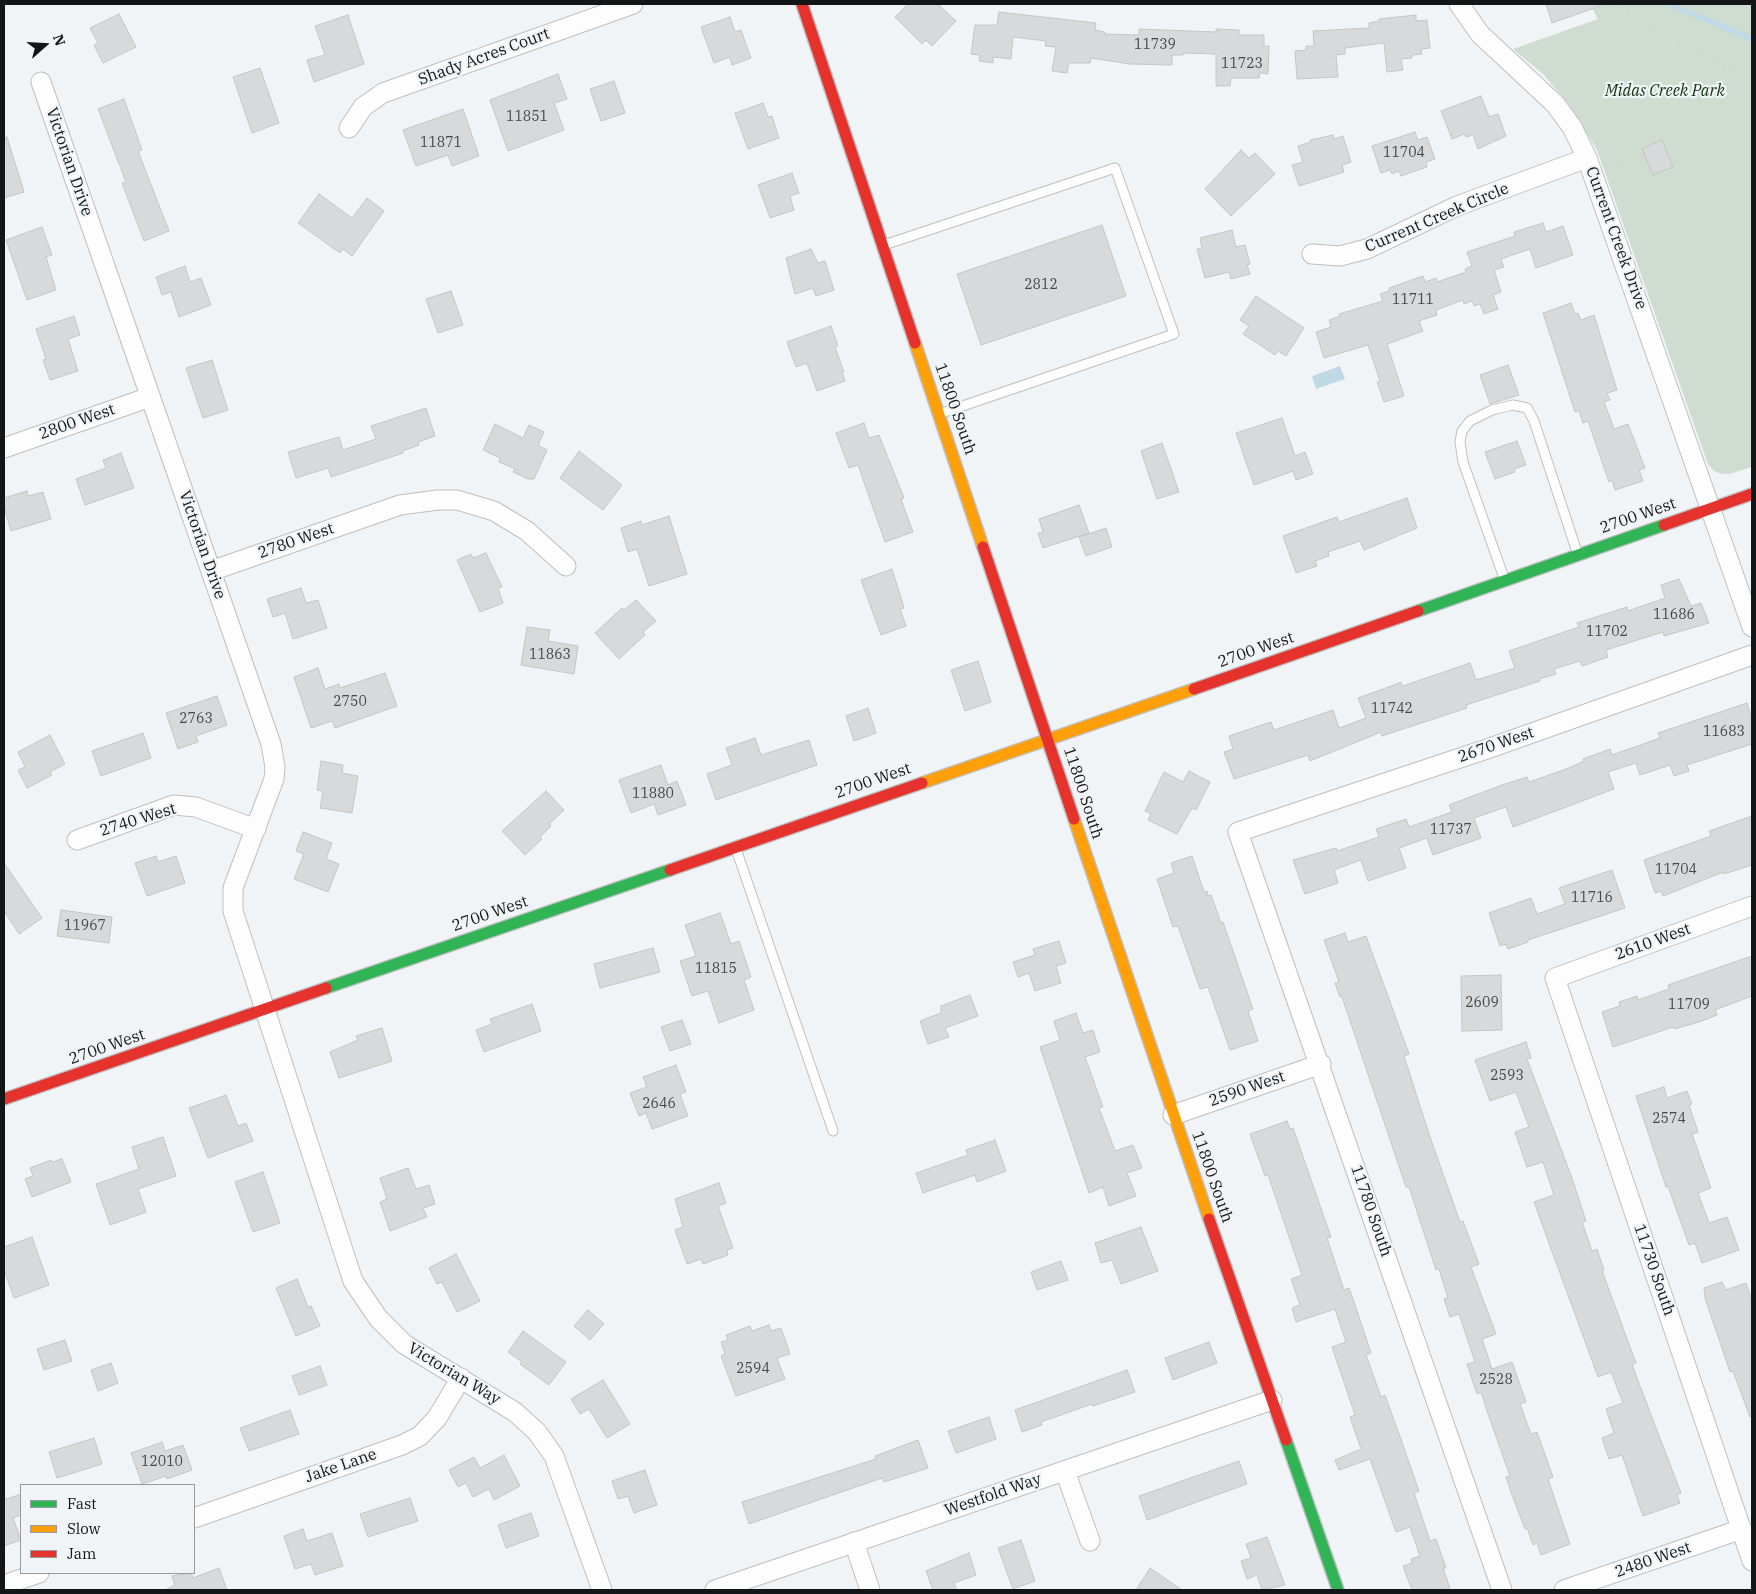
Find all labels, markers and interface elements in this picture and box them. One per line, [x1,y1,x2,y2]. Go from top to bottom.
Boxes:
north arrow [20,20,70,70]
street label: Shady Acres Court [416,24,552,90]
text: N [49,32,69,48]
house number: 11739 [1134,37,1176,53]
house number: 11723 [1221,56,1263,72]
park label: Midas Creek Park [1605,81,1725,101]
street label: Victorian Drive [41,105,97,219]
house number: 11851 [506,109,548,125]
house number: 11871 [420,135,462,151]
house number: 11704 [1383,145,1425,161]
street label: Current Creek Drive [1581,164,1651,312]
street label: Current Creek Circle [1362,179,1512,257]
house number: 2812 [1024,277,1058,293]
house number: 11711 [1392,292,1434,308]
street label: 11800 South [930,361,980,457]
street label: 2800 West [37,400,117,444]
street label: Victorian Drive [174,488,230,602]
street label: 2700 West [1598,494,1678,538]
street label: 2780 West [256,519,336,563]
house number: 11686 [1653,607,1695,623]
house number: 11702 [1586,624,1628,640]
street label: 2700 West [1216,628,1296,672]
house number: 11863 [529,647,571,663]
house number: 2750 [333,694,367,710]
house number: 11742 [1371,701,1413,717]
house number: 2763 [179,711,213,727]
street label: 2670 West [1456,723,1536,767]
house number: 11683 [1703,724,1745,740]
street label: 11800 South [1059,745,1107,841]
street label: 2700 West [833,759,913,803]
house number: 11880 [632,786,674,802]
street label: 2740 West [98,799,178,841]
house number: 11737 [1430,822,1472,838]
house number: 11704 [1655,862,1697,878]
house number: 11716 [1571,890,1613,906]
street label: 2700 West [450,892,530,936]
house number: 11967 [64,918,106,934]
street label: 2610 West [1613,920,1693,964]
house number: 11815 [695,961,737,977]
house number: 2609 [1465,995,1499,1011]
house number: 11709 [1668,997,1710,1013]
street label: 2700 West [67,1025,147,1069]
street label: 2590 West [1207,1067,1287,1111]
house number: 2593 [1490,1068,1524,1084]
house number: 2646 [642,1096,676,1112]
house number: 2574 [1652,1111,1686,1127]
street label: 11800 South [1187,1129,1237,1225]
street label: 11780 South [1346,1163,1396,1259]
street label: 11730 South [1629,1222,1679,1318]
street label: Victorian Way [404,1339,504,1409]
house number: 2594 [736,1361,770,1377]
house number: 2528 [1479,1372,1513,1388]
street label: Jake Lane [303,1445,379,1487]
house number: 12010 [141,1454,183,1470]
street label: Westfold Way [942,1469,1044,1521]
legend [20,1484,195,1574]
text: Fast [67,1494,97,1513]
text: Slow [67,1519,100,1538]
street label: 2480 West [1613,1538,1693,1582]
text: Jam [67,1544,96,1563]

